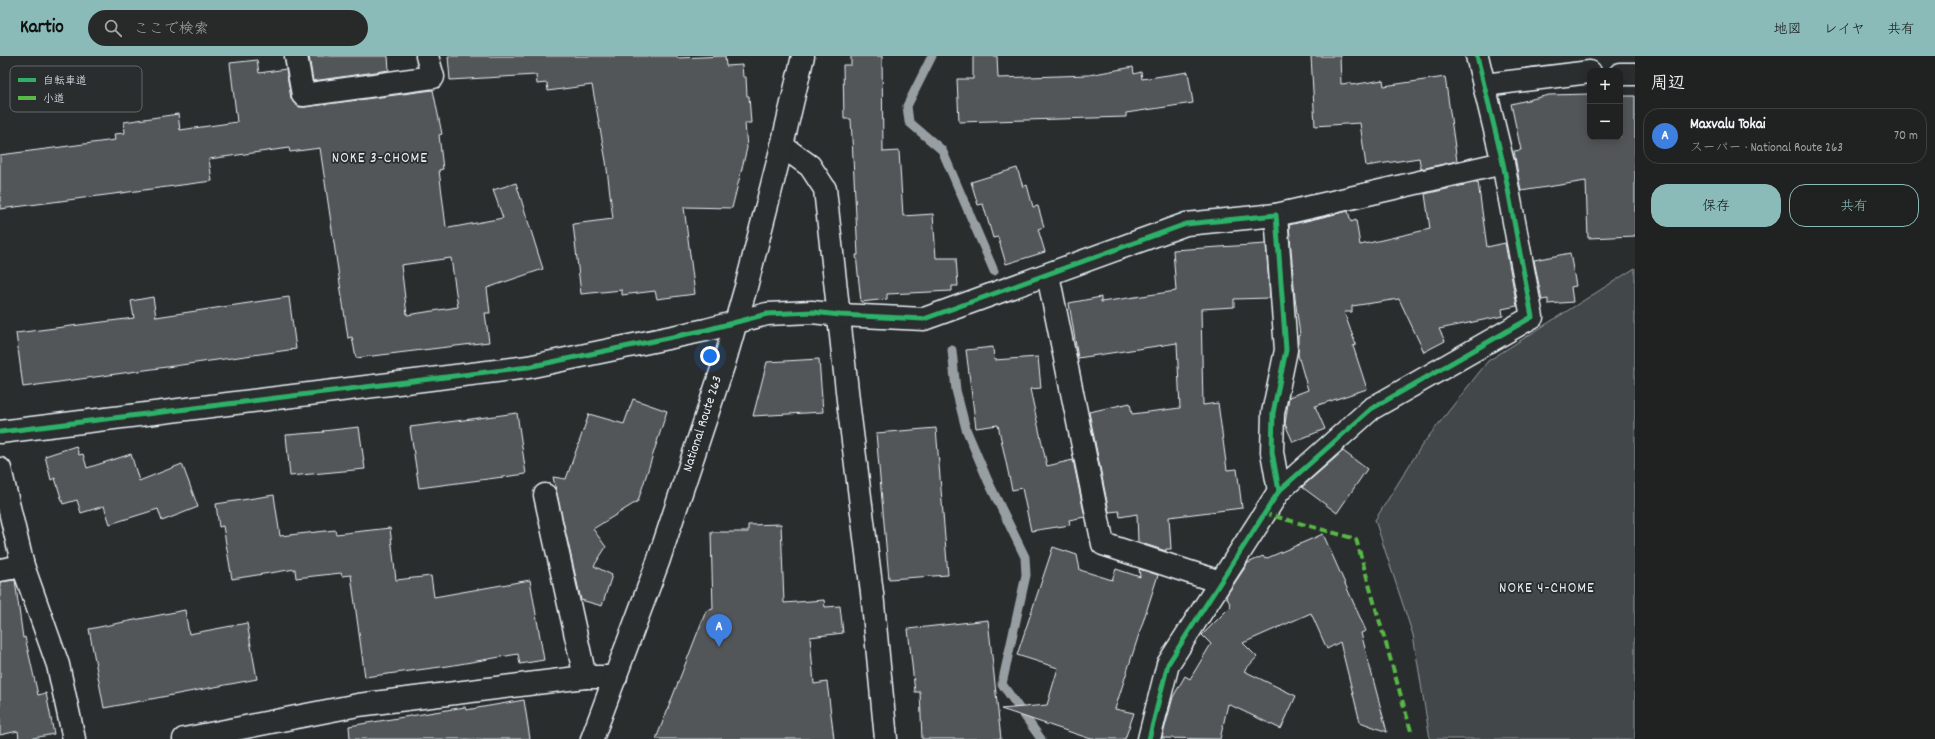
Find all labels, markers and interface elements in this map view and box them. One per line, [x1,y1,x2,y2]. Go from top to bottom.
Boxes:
search box [88,10,368,46]
text: Kartio [20,15,64,42]
icon: search [102,17,124,39]
text: ここで検索 [134,19,209,41]
text: 地図 [1774,20,1802,40]
text: レイヤ [1824,20,1865,40]
text: 共有 [1887,20,1915,40]
legend [10,66,142,112]
map controls [1587,68,1623,140]
button: + [1587,68,1623,104]
text: 周辺 [1651,73,1685,97]
text: 自転車道 [43,74,87,90]
text: 小道 [43,92,65,108]
button: − [1587,104,1623,140]
text: Maxvalu Tokai [1690,114,1765,136]
text: A [1661,127,1669,146]
text: 70 m [1894,127,1918,146]
text: スーパー · National Route 263 [1690,139,1843,158]
district label: NOKE 3-CHOME [332,148,428,170]
button: 保存 [1651,184,1781,227]
button: 共有 [1789,184,1919,227]
your location [700,346,720,366]
street label: National Route 263 [678,373,728,475]
district label: NOKE 4-CHOME [1499,578,1595,600]
pin: A [706,614,732,647]

